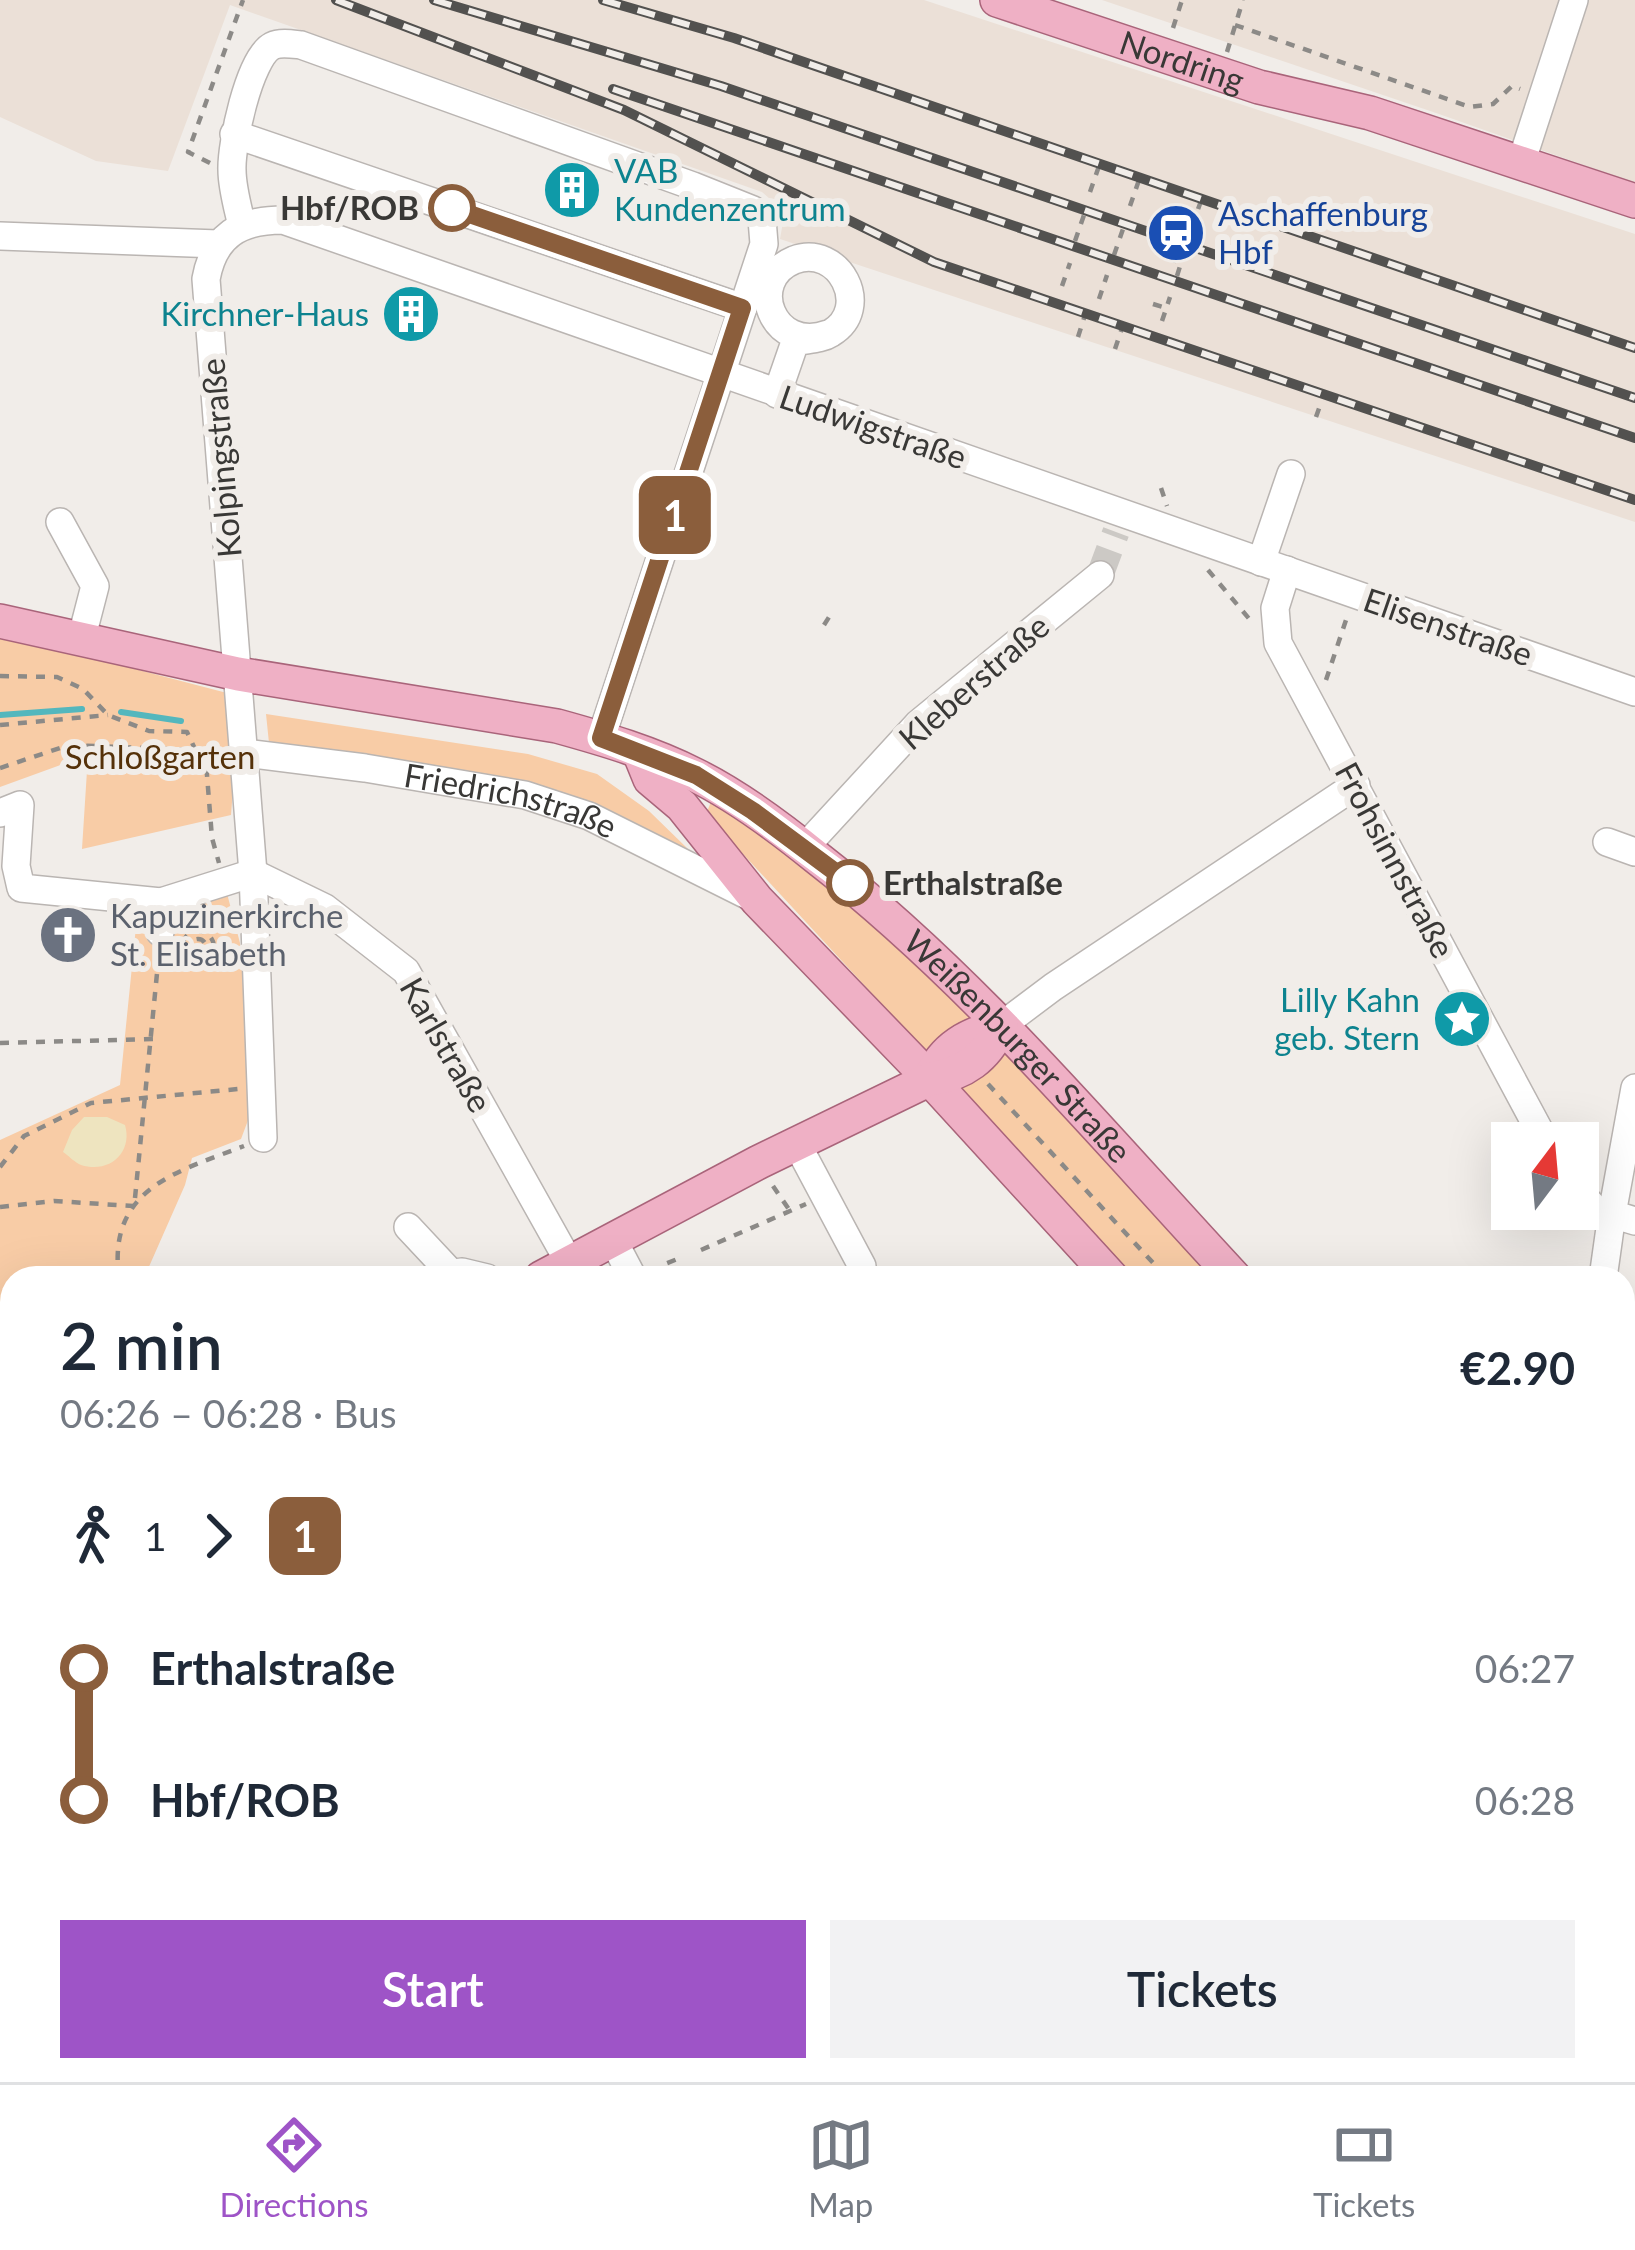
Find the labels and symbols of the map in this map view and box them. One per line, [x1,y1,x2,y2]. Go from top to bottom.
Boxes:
street label: Nordring [1115,21,1250,100]
place label: VAB Kundenzentrum [614,150,846,228]
building icon: VAB Kundenzentrum [541,159,603,221]
marker: Hbf/ROB [430,186,474,230]
place label: Hbf/ROB [280,187,419,227]
place label: Aschaffenburg Hbf [1218,193,1428,271]
station icon: Aschaffenburg Hbf [1145,202,1207,264]
building icon: Kirchner-Haus [380,283,442,345]
place label: Kirchner-Haus [160,293,369,333]
street label: Kolpingstraße [191,357,249,559]
street label: Ludwigstraße [775,375,972,477]
line badge: 1 [636,476,714,554]
street label: Elisenstraße [1359,579,1538,674]
street label: Kleberstraße [890,605,1057,757]
park label: Schloßgarten [65,736,255,776]
street label: Friedrichstraße [401,754,624,846]
street label: Frohsinnstraße [1328,755,1464,964]
marker: Erthalstraße [828,861,872,905]
place label: Erthalstraße [883,862,1063,902]
place label: Kapuzinerkirche St. Elisabeth [110,895,343,973]
church icon: Kapuzinerkirche St. Elisabeth [37,904,99,966]
street label: Weißenburger Straße [896,920,1140,1170]
street label: Karlstraße [392,970,501,1119]
place label: Lilly Kahn geb. Stern [1274,979,1420,1057]
place icon: Lilly Kahn geb. Stern [1431,988,1493,1050]
north arrow [1491,1122,1599,1230]

